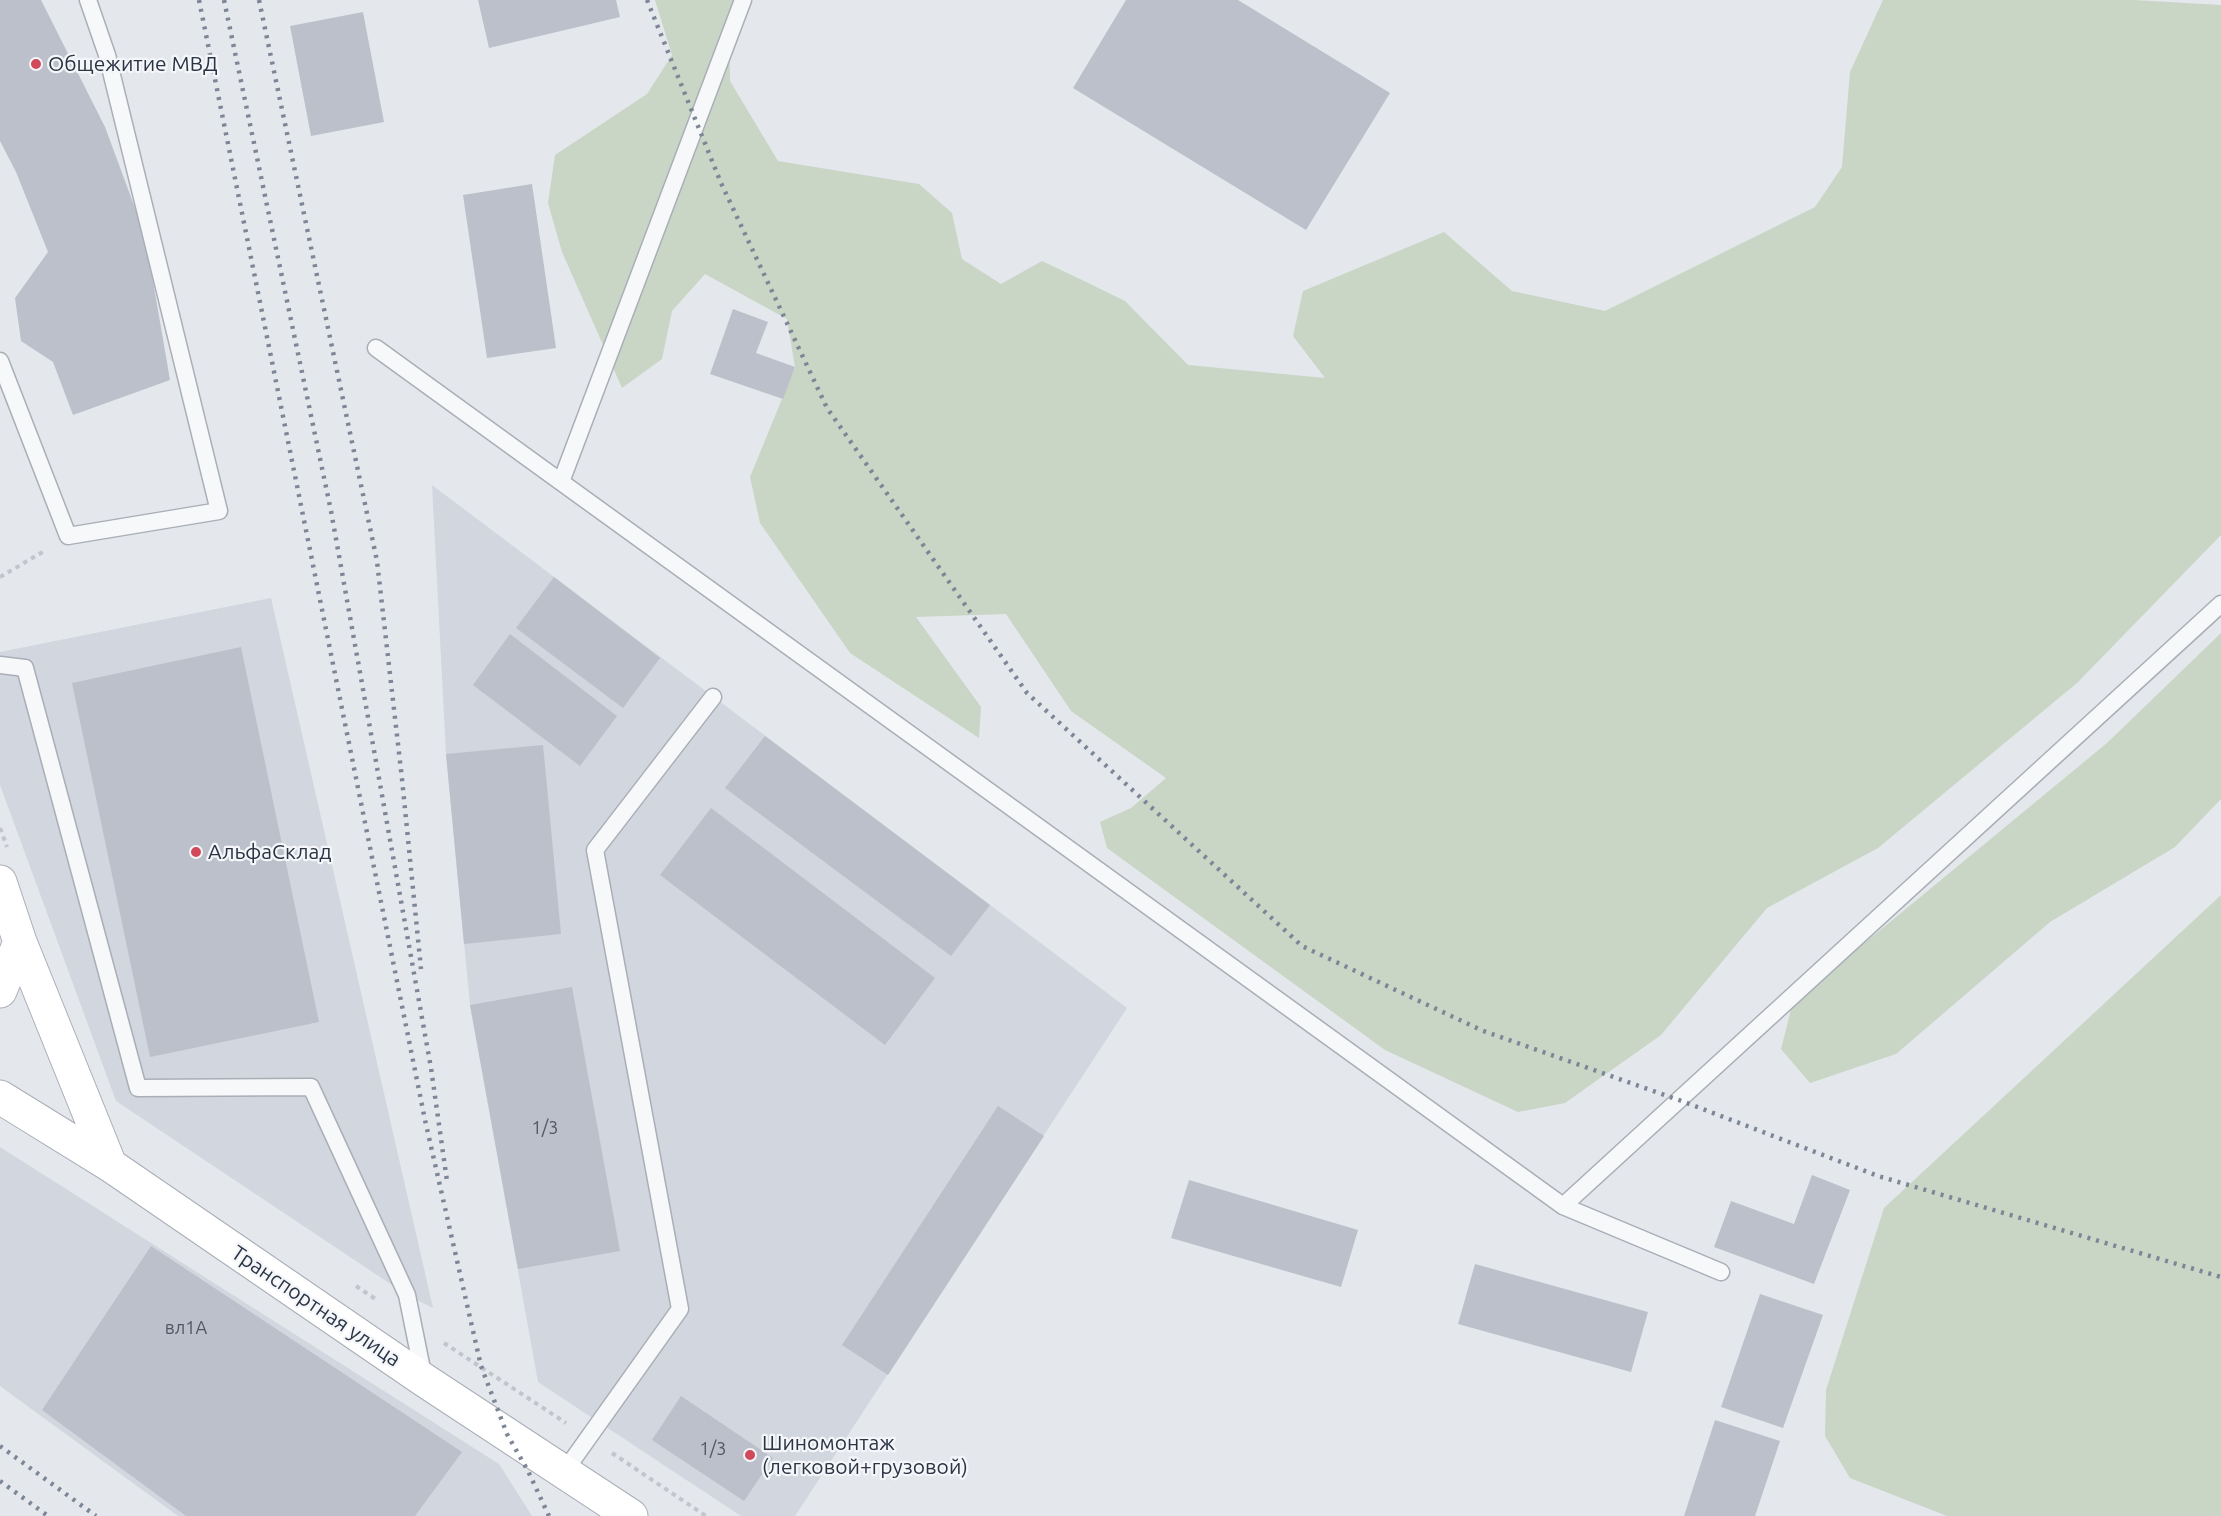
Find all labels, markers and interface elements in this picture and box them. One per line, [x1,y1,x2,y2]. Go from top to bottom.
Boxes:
place label: Общежитие МВД [48,51,218,77]
marker: Общежитие МВД [29,57,43,71]
place label: АльфаСклад [208,839,332,865]
marker: АльфаСклад [189,845,203,859]
house number: 1/3 [532,1117,558,1139]
street label: Транспортная улица [227,1240,405,1372]
house number: вл1А [165,1317,207,1339]
place label: Шиномонтаж (легковой+грузовой) [762,1430,968,1480]
house number: 1/3 [700,1438,726,1460]
marker: Шиномонтаж (легковой+грузовой) [743,1448,757,1462]

